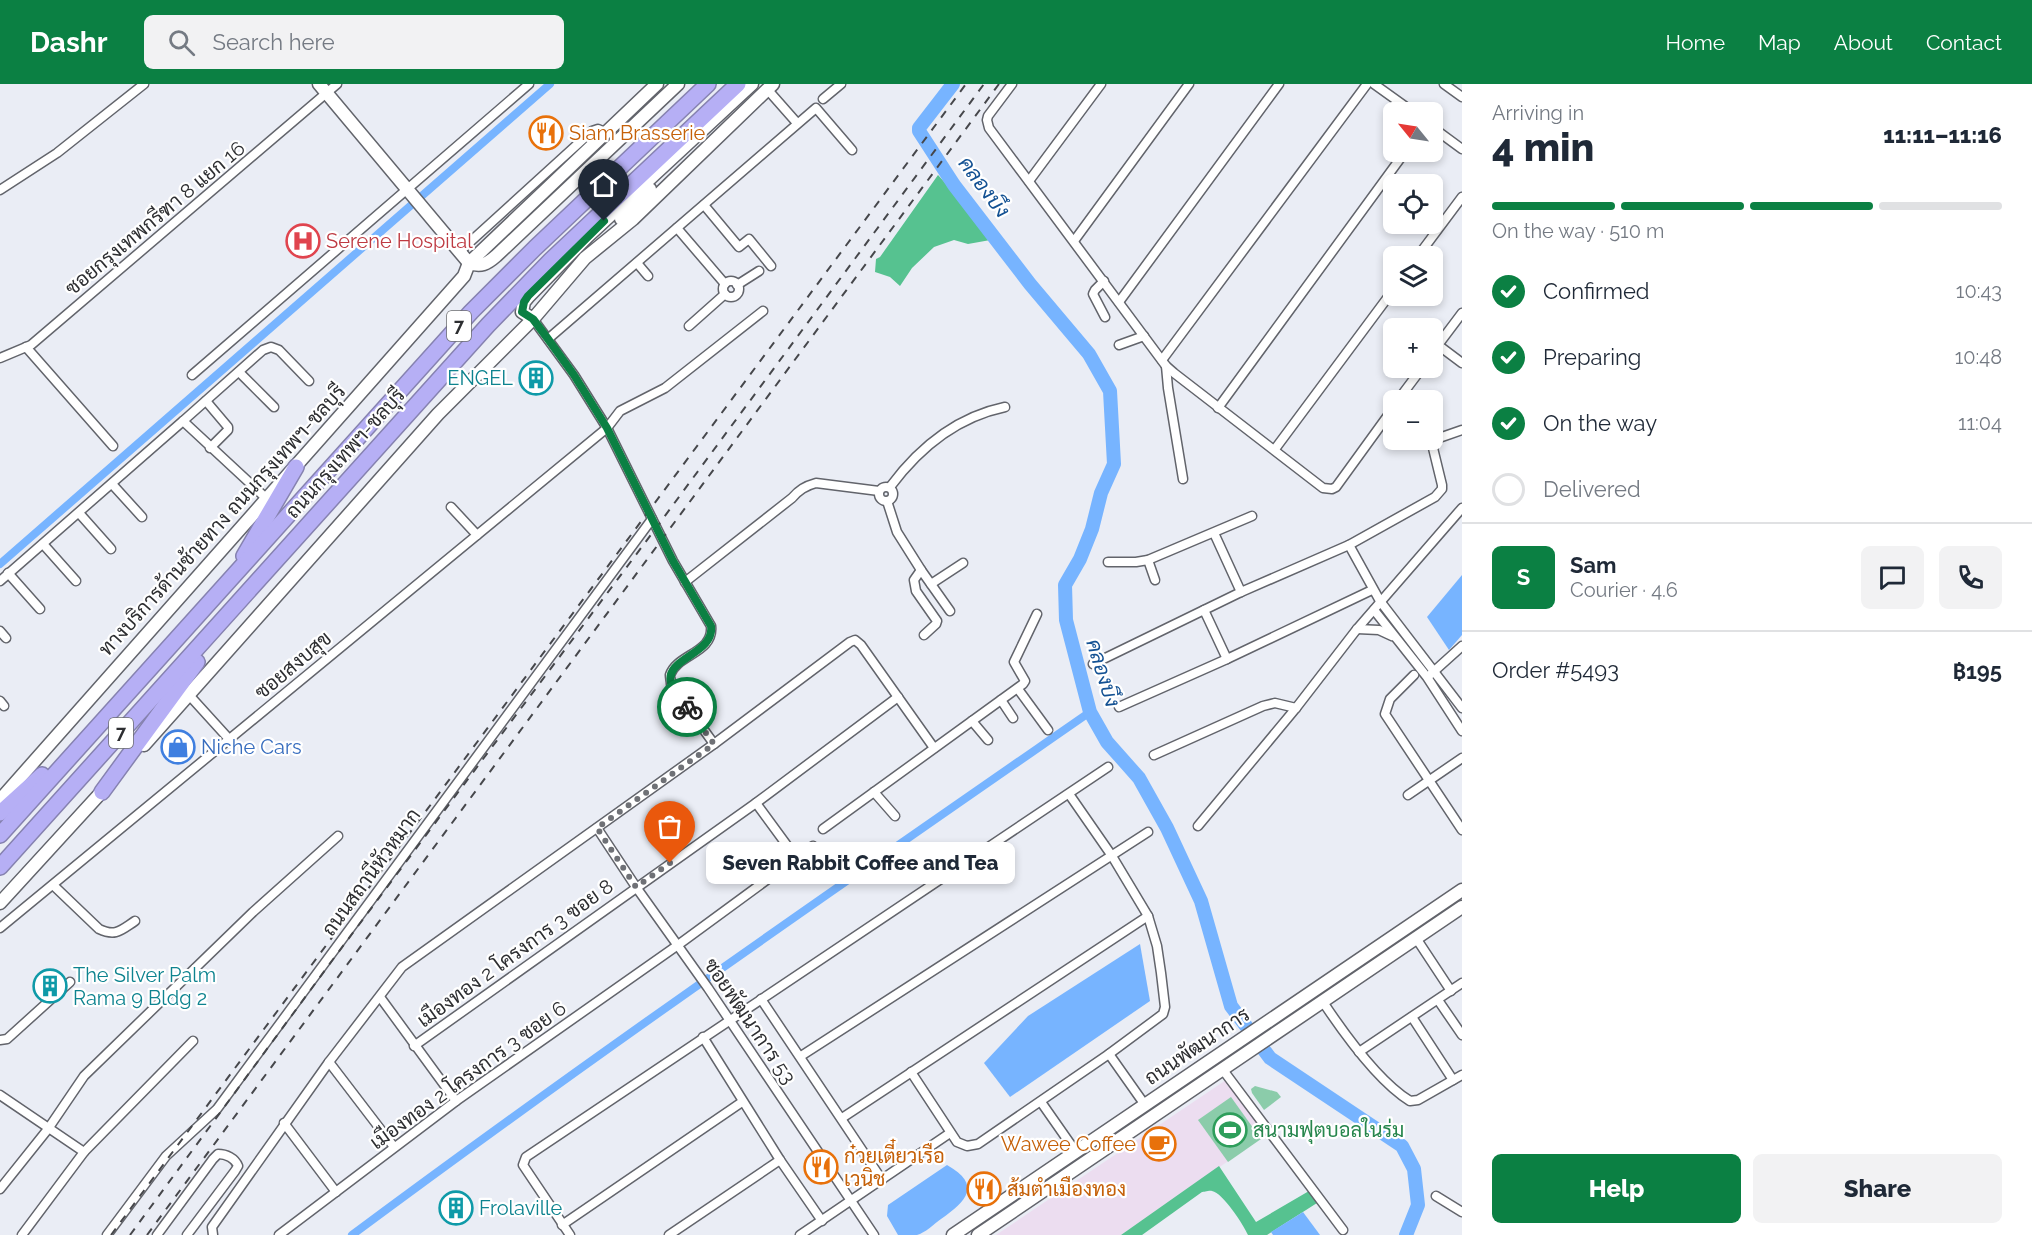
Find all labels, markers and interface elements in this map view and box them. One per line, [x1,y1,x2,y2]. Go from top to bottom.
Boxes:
search box [144,15,564,69]
text: Dashr [30,26,108,59]
icon: search [165,26,198,59]
text: Search here [213,29,335,55]
text: Home [1666,30,1725,55]
text: Map [1758,30,1801,55]
text: About [1834,30,1893,55]
text: Contact [1926,30,2002,55]
text: Arriving in [1492,101,1584,125]
north arrow [1383,102,1443,162]
map controls [1383,102,1443,450]
restaurant icon: Siam Brasserie [528,115,564,151]
place label: Siam Brasserie [569,121,706,145]
text: 11:11–11:16 [1883,122,2002,148]
text: 4 min [1492,124,1595,170]
street label: ซอยกรุงเทพกรีฑา 8 แยก 16 [60,135,251,302]
water label: คลองบึง [953,151,1015,222]
pin [578,159,629,221]
icon: home [587,168,620,201]
button: locate [1383,174,1443,234]
text: On the way · 510 m [1492,219,1664,243]
hospital icon: Serene Hospital [285,223,321,259]
place label: Serene Hospital [326,229,473,253]
button: layers [1383,246,1443,306]
icon: check [1492,275,1525,308]
text: Confirmed [1543,278,1650,304]
text: 10:43 [1956,279,2002,303]
road number: 7 [447,311,471,341]
button: + [1383,318,1443,378]
icon: check [1492,341,1525,374]
text: Preparing [1543,344,1641,370]
text: 10:48 [1955,345,2002,369]
building icon: ENGEL [518,360,554,396]
place label: ENGEL [447,366,513,390]
street label: ทางบริการด้านซ้ายทาง ถนนกรุงเทพฯ-ชลบุรี [93,379,352,662]
street label: ถนนกรุงเทพฯ-ชลบุรี [280,382,411,524]
button: − [1383,390,1443,450]
icon: check [1492,407,1525,440]
text: On the way [1543,410,1657,436]
text: 11:04 [1958,411,2002,435]
text: Delivered [1543,476,1641,502]
button: chat [1861,546,1924,609]
button: phone [1939,546,2002,609]
text: Sam [1570,552,1617,578]
text: S [1517,564,1530,590]
text: Courier · 4.6 [1570,578,1678,602]
street label: ซอยสงบสุข [250,626,337,705]
water label: คลองบึง [1081,636,1126,710]
text: Order #5493 [1492,657,1619,683]
text: ฿195 [1953,658,2002,684]
courier [657,677,717,737]
icon: bike [671,691,704,724]
road number: 7 [109,718,133,748]
shop icon: Niche Cars [160,729,196,765]
place label: Niche Cars [201,735,302,759]
pin [644,801,695,863]
street label: ถนนสถานีหัวหมาก [316,803,425,941]
icon: bag [653,810,686,843]
callout: Seven Rabbit Coffee and Tea [706,842,1015,884]
text: Seven Rabbit Coffee and Tea [723,851,998,875]
street label: เมืองทอง 2 โครงการ 3 ซอย 8 [411,872,618,1032]
street label: ซอยพัฒนาการ 53 [699,954,801,1088]
place label: The Silver Palm Rama 9 Bldg 2 [73,963,216,1010]
building icon: The Silver Palm Rama 9 Bldg 2 [32,968,68,1004]
street label: เมืองทอง 2 โครงการ 3 ซอย 6 [364,994,571,1154]
street label: ถนนพัฒนาการ [1140,1002,1254,1090]
sports icon: สนามฟุตบอลในร่ม [1212,1112,1248,1148]
place label: สนามฟุตบอลในร่ม [1253,1117,1404,1144]
cafe icon: Wawee Coffee [1141,1126,1177,1162]
place label: Wawee Coffee [1001,1132,1136,1156]
place label: ก๋วยเตี๋ยวเรือ เวนิช [844,1138,945,1191]
restaurant icon: ก๋วยเตี๋ยวเรือ เวนิช [803,1149,839,1185]
button: Help [1492,1154,1741,1223]
button: Share [1753,1154,2002,1223]
restaurant icon: ส้มตำเมืองทอง [966,1171,1002,1207]
place label: ส้มตำเมืองทอง [1007,1175,1126,1201]
building icon: Frolaville [438,1190,474,1226]
place label: Frolaville [479,1196,563,1220]

